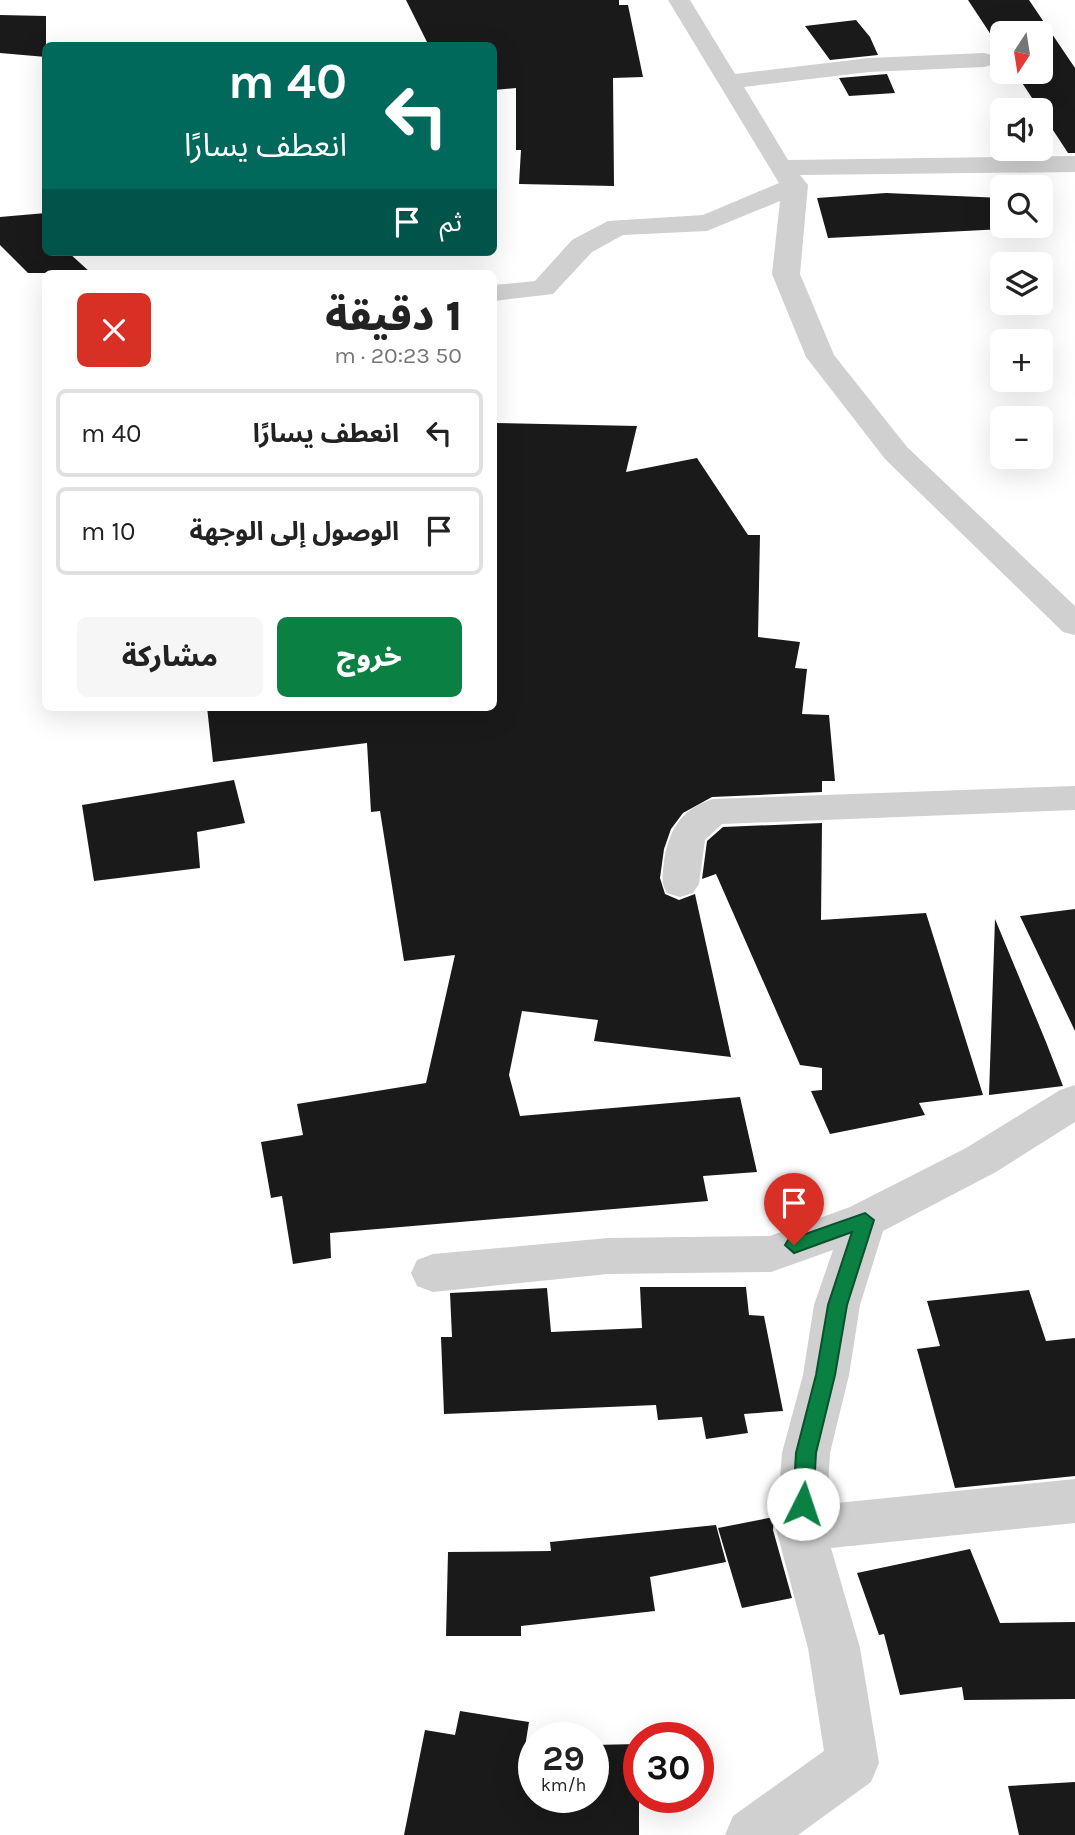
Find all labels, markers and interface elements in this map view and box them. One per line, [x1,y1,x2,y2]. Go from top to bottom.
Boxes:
north arrow [990,21,1054,84]
map controls [990,21,1053,469]
text: 40 m [228,53,347,110]
icon: left [371,70,462,161]
button: sound [990,98,1053,161]
text: انعطف يسارًا [184,127,347,164]
button: search [990,175,1053,238]
icon: arrive [388,203,426,241]
text: ثم [440,207,462,238]
button: layers [990,252,1053,315]
text: 1 دقيقة [325,291,462,341]
button: close [77,293,151,367]
button: + [990,329,1053,392]
text: 50 m · 20:23 [334,342,462,369]
button: − [990,406,1053,469]
icon: left [420,414,458,452]
text: 40 m [81,418,141,449]
text: انعطف يسارًا [253,418,399,449]
icon: arrive [420,512,458,550]
text: 10 m [81,516,136,547]
text: الوصول إلى الوجهة [190,516,399,547]
button: مشاركة [77,617,263,697]
button: خروج [277,617,462,697]
pin [764,1173,824,1245]
icon: arrive [775,1184,813,1222]
position arrow [766,1467,840,1541]
speed limit sign: 30 [623,1722,714,1813]
text: 29 [542,1738,585,1779]
text: km/h [541,1774,586,1796]

